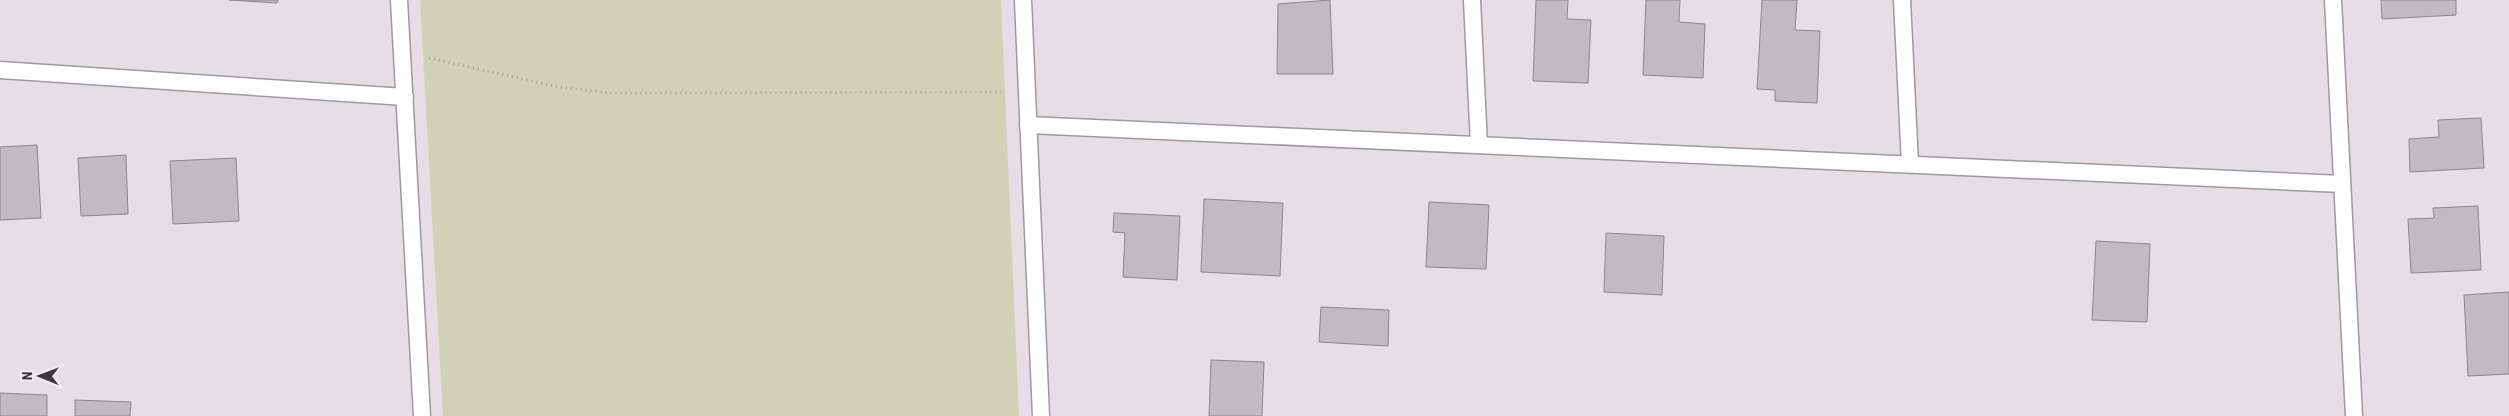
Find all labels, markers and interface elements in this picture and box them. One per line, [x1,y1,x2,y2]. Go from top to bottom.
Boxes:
north arrow [15,351,65,401]
text: N [19,371,35,380]

